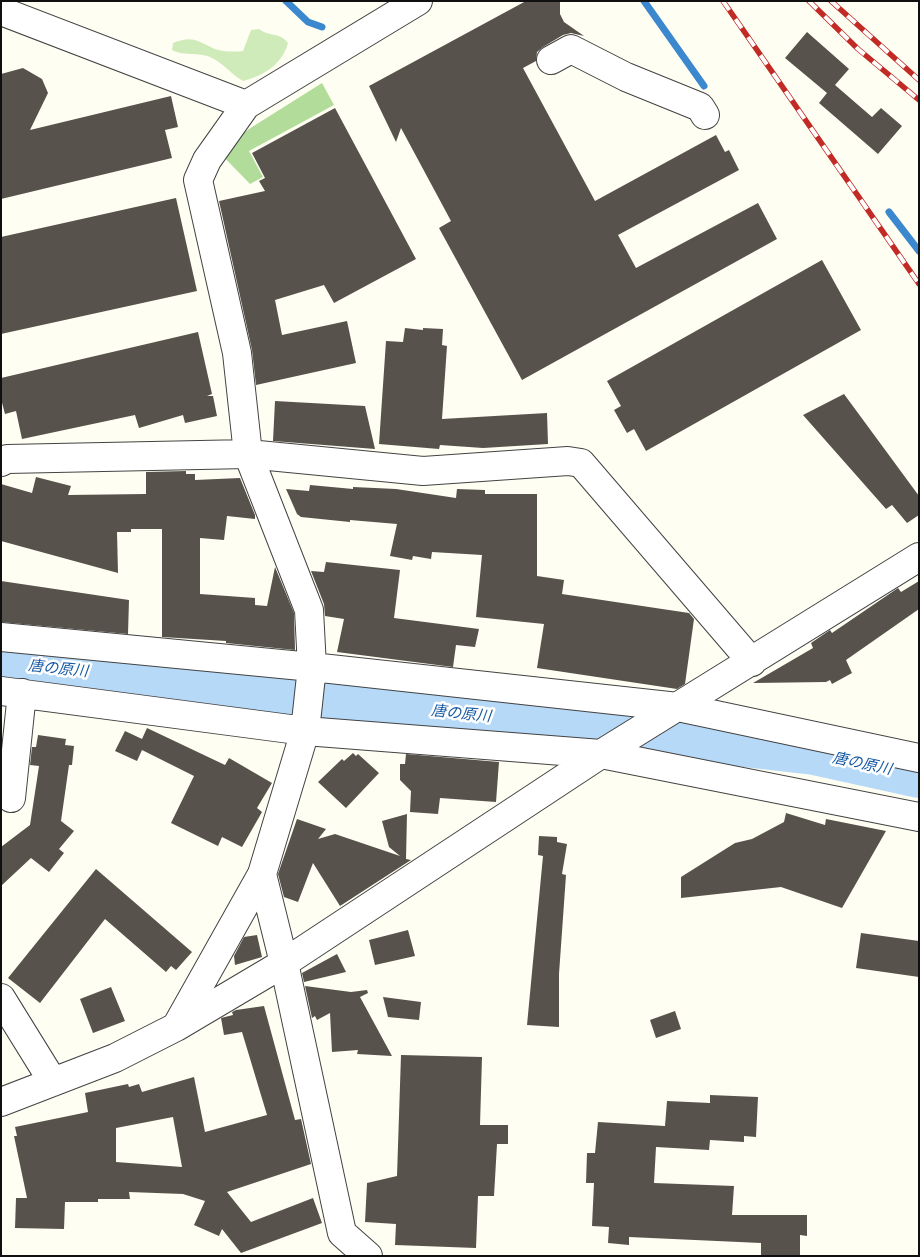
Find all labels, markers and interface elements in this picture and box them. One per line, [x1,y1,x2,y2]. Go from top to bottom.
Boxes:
water label: 唐の原川 [27,657,89,681]
water label: 唐の原川 [430,702,492,726]
water label: 唐の原川 [831,749,893,779]

